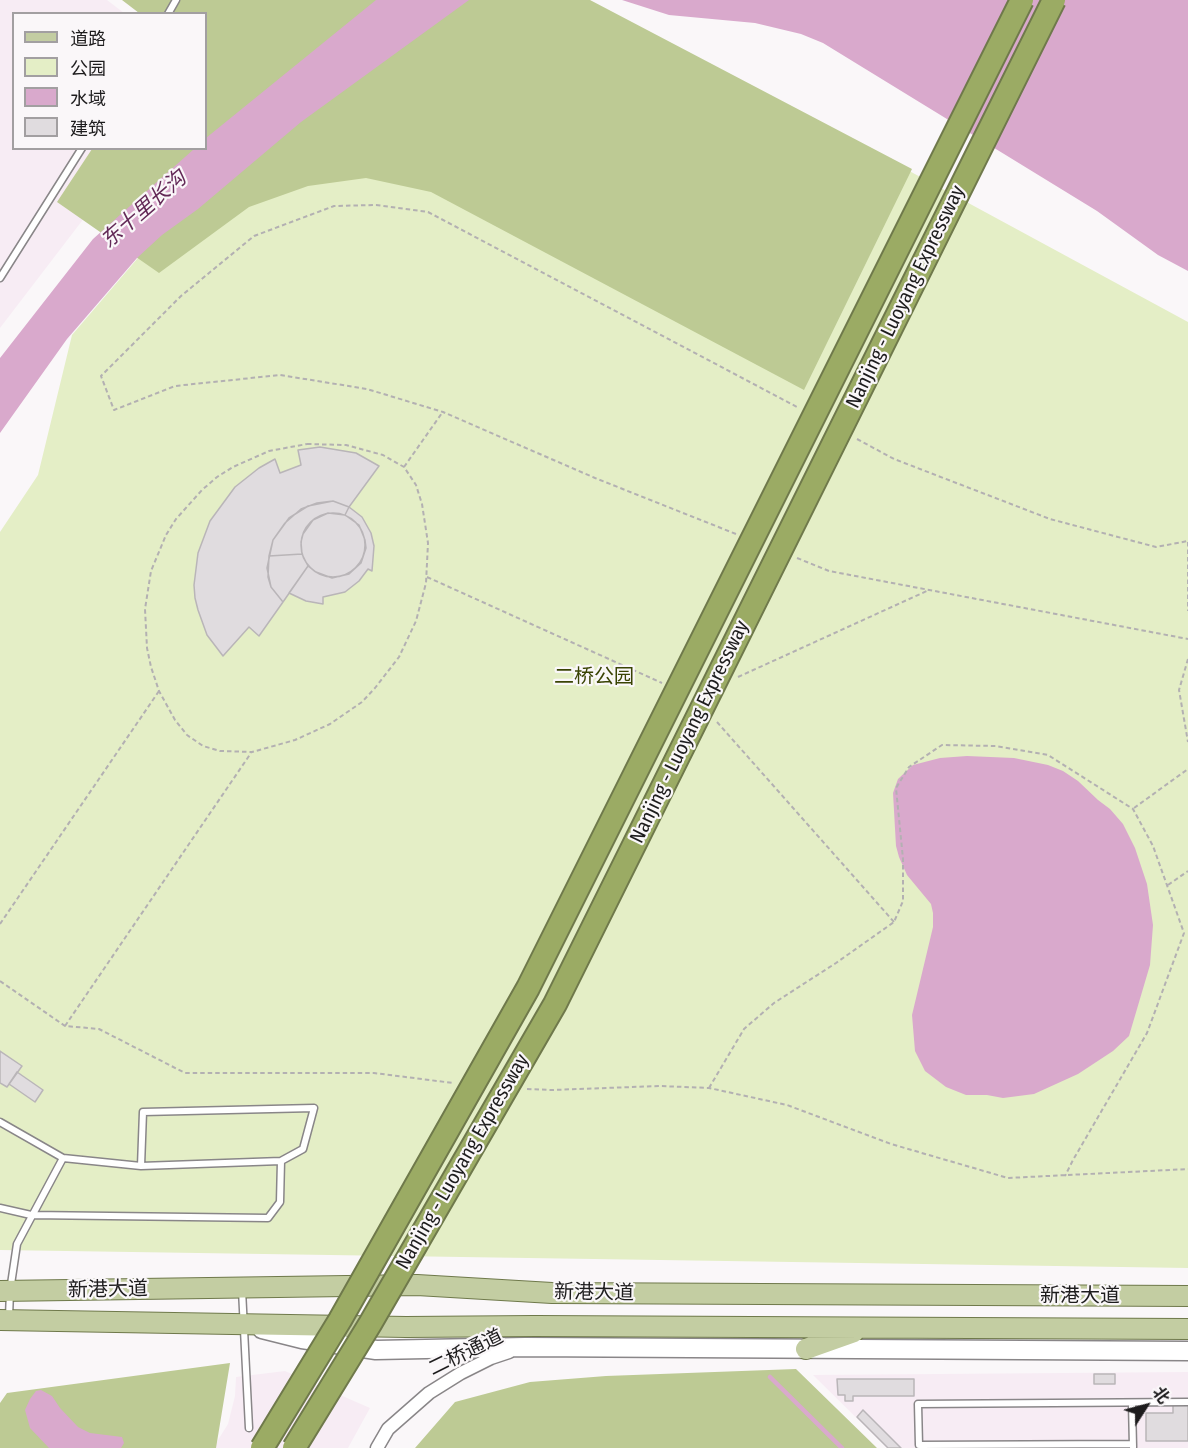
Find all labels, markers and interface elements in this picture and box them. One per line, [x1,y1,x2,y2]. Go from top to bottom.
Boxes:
legend [12,12,207,150]
text: 道路 [70,28,106,50]
text: 公园 [70,58,106,80]
text: 水域 [70,88,106,110]
text: 建筑 [70,118,106,140]
water label: 东十里长沟 [96,166,192,254]
street label: Nanjing - Luoyang Expressway [842,182,970,412]
street label: Nanjing - Luoyang Expressway [626,617,754,847]
park label: 二桥公园 [554,665,634,689]
street label: Nanjing - Luoyang Expressway [391,1050,535,1274]
street label: 新港大道 [68,1277,148,1303]
street label: 新港大道 [554,1280,634,1306]
street label: 新港大道 [1040,1284,1120,1308]
street label: 二桥通道 [425,1325,507,1381]
north arrow [1116,1376,1176,1436]
text: 北 [1149,1383,1173,1407]

